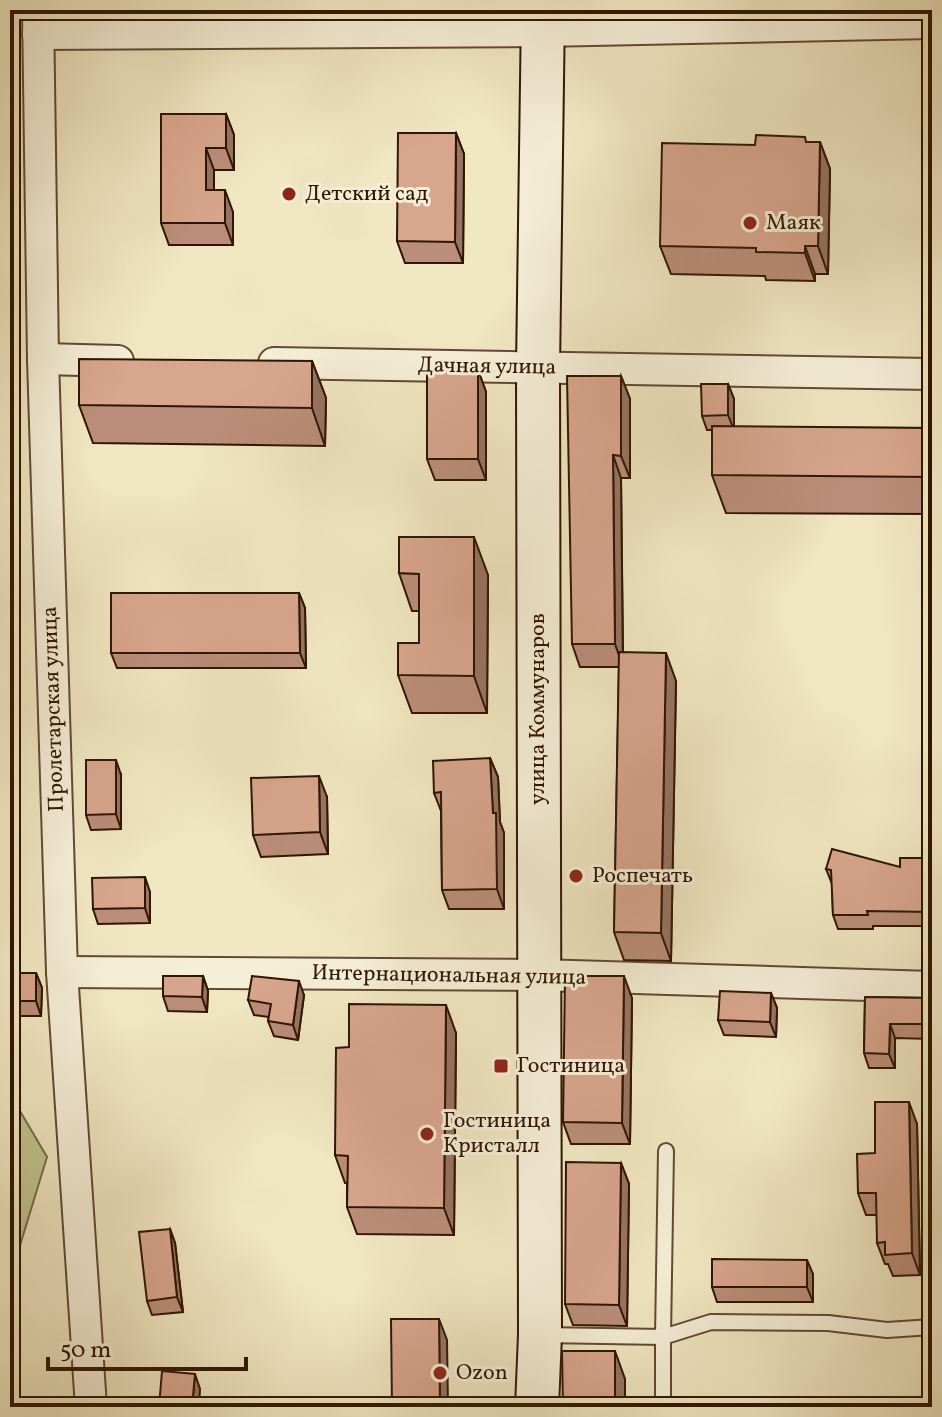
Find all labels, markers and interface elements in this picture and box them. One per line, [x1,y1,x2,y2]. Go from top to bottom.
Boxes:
place label: Детский сад [305,179,429,210]
marker: Детский сад [280,185,298,203]
place label: Маяк [766,208,821,239]
marker: Маяк [741,214,759,232]
street label: Дачная улица [417,350,557,384]
street label: Пролетарская улица [35,606,73,812]
street label: улица Коммунаров [523,613,554,805]
place label: Роспечать [592,861,693,892]
marker: Роспечать [567,867,585,885]
street label: Интернациональная улица [311,958,587,994]
place label: Гостиница [517,1051,625,1082]
marker: Гостиница [492,1057,510,1075]
place label: Гостиница Кристалл [443,1106,551,1162]
marker: Гостиница Кристалл [418,1125,436,1143]
scale bar [48,1321,246,1371]
text: 50 m [60,1334,112,1368]
place label: Ozon [456,1358,508,1389]
marker: Ozon [431,1364,449,1382]

